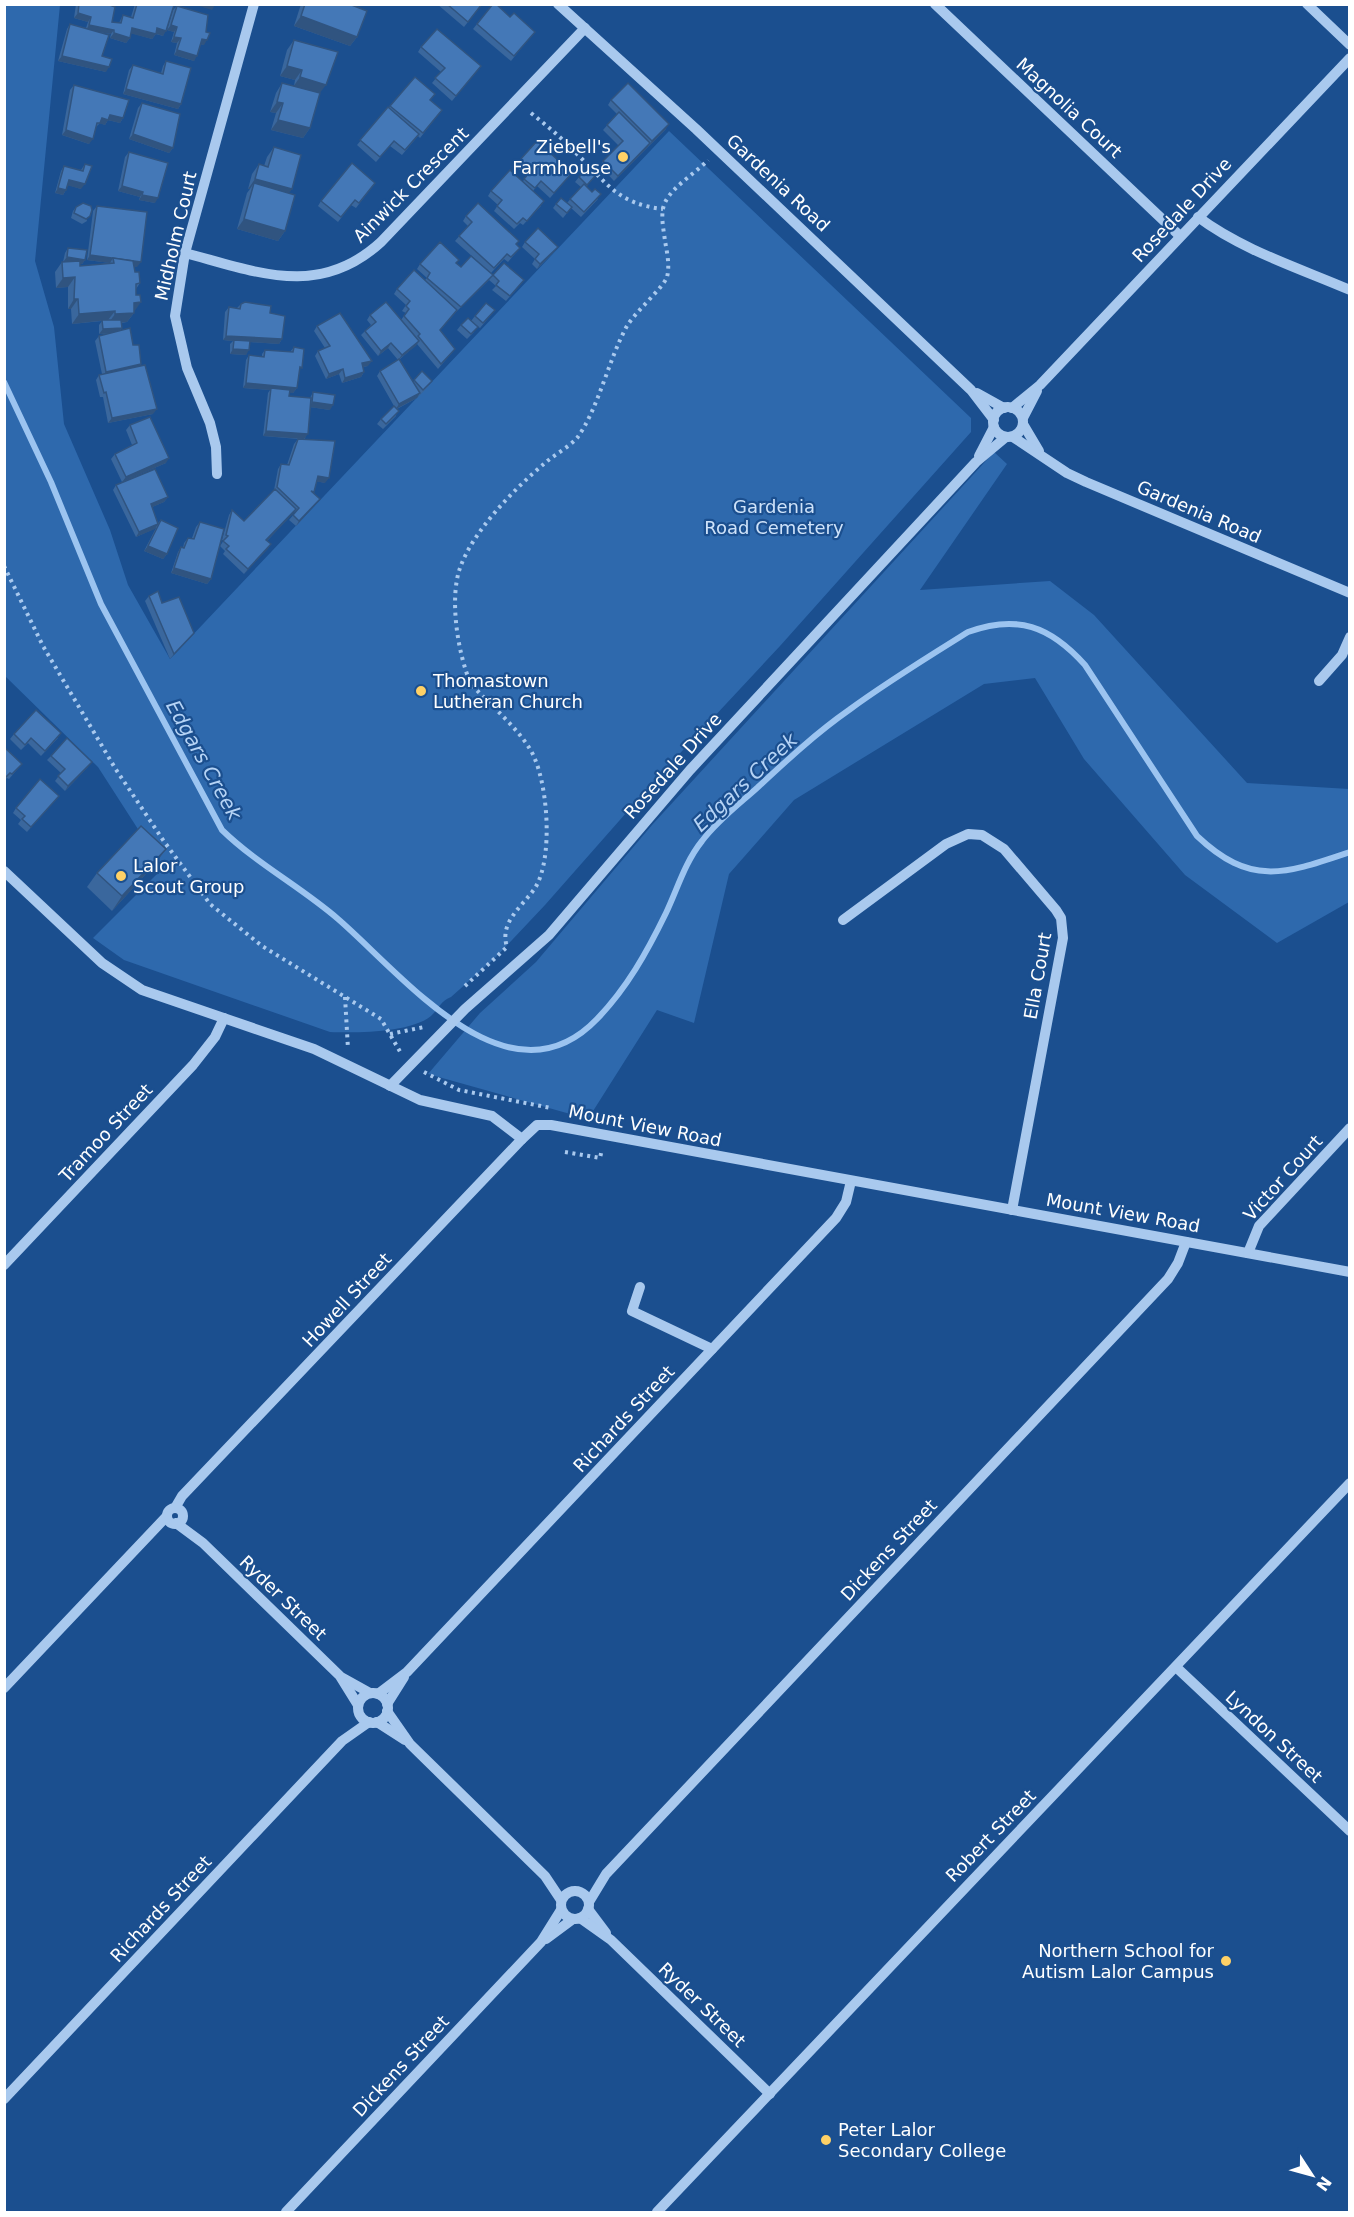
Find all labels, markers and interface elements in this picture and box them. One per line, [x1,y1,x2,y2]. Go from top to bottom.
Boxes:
street label: Magnolia Court [1012,53,1126,162]
street label: Ainwick Crescent [349,123,473,247]
street label: Gardenia Road [723,130,834,236]
place label: Ziebell's Farmhouse [512,136,611,178]
marker: Ziebell's Farmhouse [616,150,630,164]
street label: Rosedale Drive [1128,153,1235,266]
street label: Midholm Court [150,169,201,303]
street label: Gardenia Road [1134,476,1264,547]
park label: Gardenia Road Cemetery [704,496,844,538]
place label: Thomastown Lutheran Church [432,670,583,712]
marker: Thomastown Lutheran Church [414,684,428,698]
water label: Edgars Creek [161,696,248,826]
street label: Rosedale Drive [620,708,726,823]
water label: Edgars Creek [688,727,803,836]
place label: Lalor Scout Group [133,855,244,897]
marker: Lalor Scout Group [114,869,128,883]
street label: Ella Court [1020,931,1055,1021]
street label: Tramoo Street [54,1079,157,1187]
street label: Mount View Road [567,1100,724,1151]
street label: Victor Court [1239,1131,1326,1225]
street label: Mount View Road [1045,1189,1202,1236]
street label: Howell Street [298,1248,395,1351]
street label: Richards Street [569,1361,678,1476]
street label: Dickens Street [836,1495,941,1605]
street label: Ryder Street [236,1551,331,1644]
street label: Lyndon Street [1222,1686,1327,1787]
street label: Robert Street [941,1785,1040,1886]
street label: Richards Street [106,1851,215,1966]
place label: Northern School for Autism Lalor Campus [1022,1940,1215,1982]
marker: Northern School for Autism Lalor Campus [1219,1954,1233,1968]
street label: Ryder Street [655,1958,750,2051]
street label: Dickens Street [348,2011,453,2121]
place label: Peter Lalor Secondary College [838,2119,1006,2161]
marker: Peter Lalor Secondary College [819,2133,833,2147]
north arrow [1282,2145,1342,2205]
text: N [1312,2173,1335,2195]

